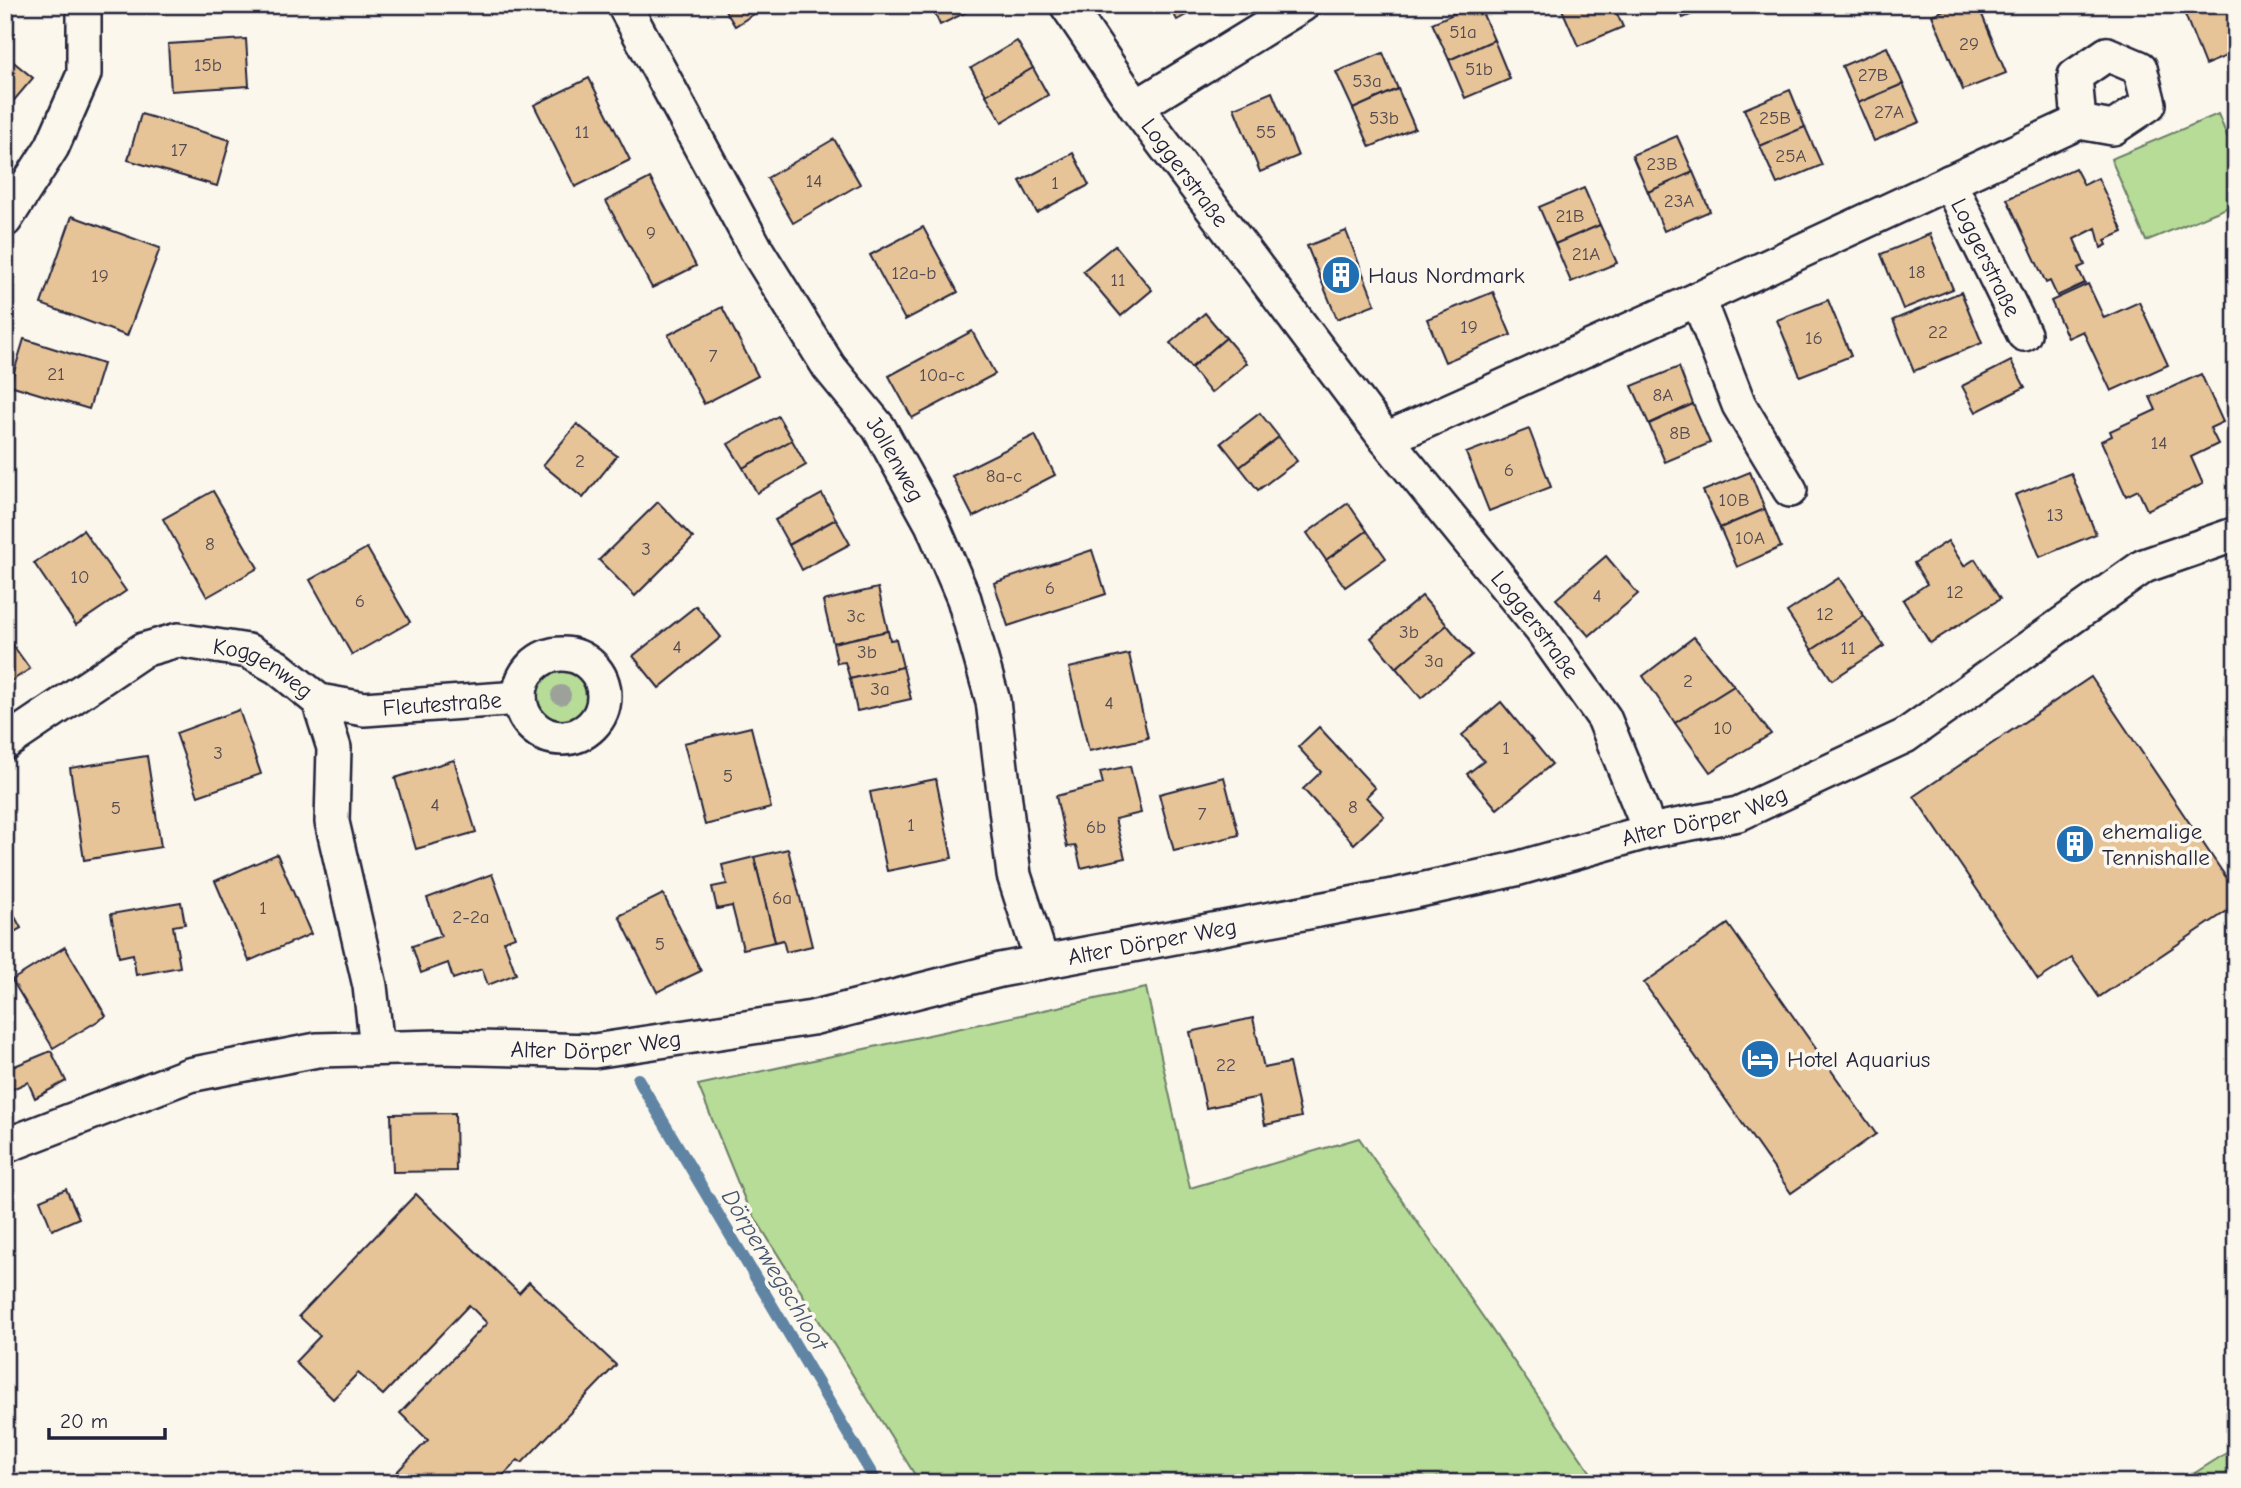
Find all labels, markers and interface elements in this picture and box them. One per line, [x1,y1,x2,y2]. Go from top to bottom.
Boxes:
house number: 51a [1449,21,1477,43]
house number: 29 [1959,33,1979,55]
house number: 15b [194,54,222,76]
house number: 51b [1465,58,1493,80]
house number: 27B [1858,64,1888,86]
house number: 53a [1352,70,1382,92]
house number: 27A [1874,101,1904,123]
house number: 53b [1369,107,1399,129]
house number: 25B [1759,107,1791,129]
street label: Loggerstraße [1136,113,1235,232]
house number: 11 [574,121,590,143]
house number: 55 [1256,121,1276,143]
house number: 17 [171,139,187,161]
house number: 25A [1775,145,1807,167]
house number: 23B [1646,153,1678,175]
house number: 14 [806,170,822,192]
house number: 1 [1051,172,1059,194]
house number: 23A [1664,190,1694,212]
street label: Loggerstraße [1946,194,2027,321]
house number: 21B [1555,205,1585,227]
house number: 9 [646,222,656,244]
house number: 21A [1572,243,1600,265]
building icon: Haus Nordmark [1320,254,1362,296]
house number: 18 [1908,261,1926,283]
house number: 12a-b [891,262,937,284]
place label: Haus Nordmark [1368,262,1525,289]
house number: 19 [91,265,109,287]
house number: 11 [1110,269,1126,291]
house number: 19 [1460,316,1478,338]
house number: 22 [1928,321,1948,343]
house number: 16 [1805,327,1823,349]
house number: 7 [709,345,718,367]
house number: 21 [47,363,65,385]
house number: 10a-c [919,364,965,386]
house number: 8A [1653,384,1673,406]
street label: Jollenweg [861,410,930,506]
house number: 8B [1669,422,1691,444]
house number: 14 [2151,432,2167,454]
house number: 2 [575,450,585,472]
house number: 6 [1504,459,1514,481]
house number: 8a-c [986,465,1022,487]
house number: 10B [1719,489,1749,511]
house number: 13 [2046,504,2064,526]
house number: 10A [1735,527,1765,549]
house number: 8 [205,533,215,555]
house number: 3 [641,538,651,560]
street label: Loggerstraße [1485,565,1585,684]
house number: 10 [70,566,90,588]
house number: 6 [1045,577,1055,599]
house number: 12 [1946,581,1964,603]
house number: 4 [1592,585,1602,607]
house number: 6 [355,590,365,612]
house number: 12 [1816,603,1834,625]
house number: 3c [847,605,865,627]
house number: 3b [1399,621,1419,643]
street label: Koggenweg [211,632,319,704]
house number: 4 [672,636,682,658]
house number: 11 [1840,637,1856,659]
house number: 3b [857,641,877,663]
house number: 3a [1424,650,1444,672]
house number: 2 [1683,670,1693,692]
house number: 3a [870,678,890,700]
street label: Fleutestraße [382,686,503,721]
house number: 4 [1104,692,1114,714]
house number: 10 [1713,717,1733,739]
house number: 1 [1502,737,1510,759]
house number: 3 [213,742,223,764]
house number: 5 [723,765,733,787]
street label: Alter Dörper Weg [1618,780,1791,852]
house number: 4 [430,794,440,816]
house number: 8 [1348,796,1358,818]
house number: 5 [111,797,121,819]
house number: 7 [1198,803,1207,825]
house number: 1 [907,814,915,836]
house number: 6b [1086,816,1106,838]
place label: ehemalige Tennishalle [2102,818,2210,871]
building icon: ehemalige Tennishalle [2054,823,2096,865]
house number: 6a [772,887,792,909]
house number: 1 [259,897,267,919]
house number: 2-2a [452,906,490,928]
street label: Alter Dörper Weg [1065,912,1239,970]
house number: 5 [655,933,665,955]
street label: Alter Dörper Weg [510,1025,683,1065]
hotel icon: Hotel Aquarius [1739,1038,1781,1080]
place label: Hotel Aquarius [1787,1046,1930,1073]
house number: 22 [1216,1054,1236,1076]
water label: Dörperwegschloot [716,1184,835,1357]
scale bar [49,1397,164,1441]
text: 20 m [60,1409,108,1433]

